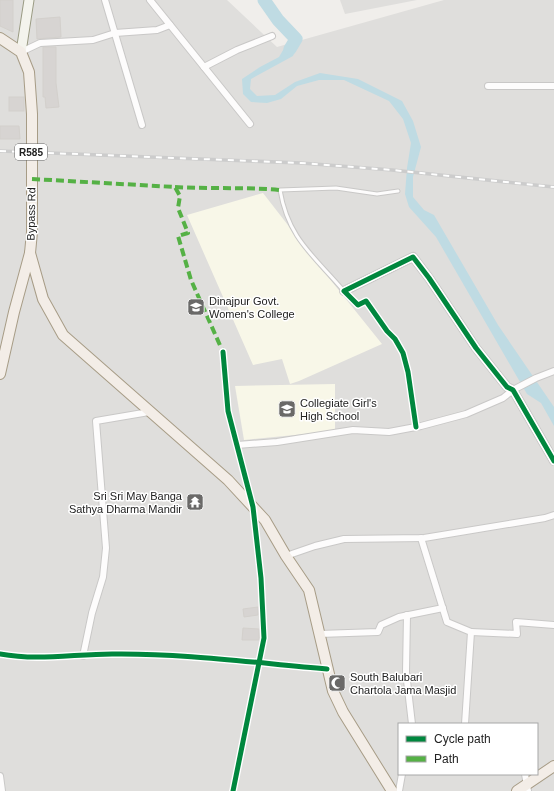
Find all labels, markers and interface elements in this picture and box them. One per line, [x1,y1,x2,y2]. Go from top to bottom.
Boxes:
road number: R585 [15,144,47,160]
street label: Bypass Rd [25,187,37,241]
place label: Dinajpur Govt. Women's College [209,295,295,320]
school or university icon: Dinajpur Govt. Women's College [186,297,206,317]
place label: Collegiate Girl's High School [300,397,377,422]
school or university icon: Collegiate Girl's High School [277,399,297,419]
place label: Sri Sri May Banga Sathya Dharma Mandir [69,490,183,515]
temple icon: Sri Sri May Banga Sathya Dharma Mandir [185,492,205,512]
place label: South Balubari Chartola Jama Masjid [350,671,456,696]
mosque icon: South Balubari Chartola Jama Masjid [327,673,347,693]
legend [398,723,538,775]
text: Cycle path [434,732,491,746]
text: Path [434,752,459,766]

